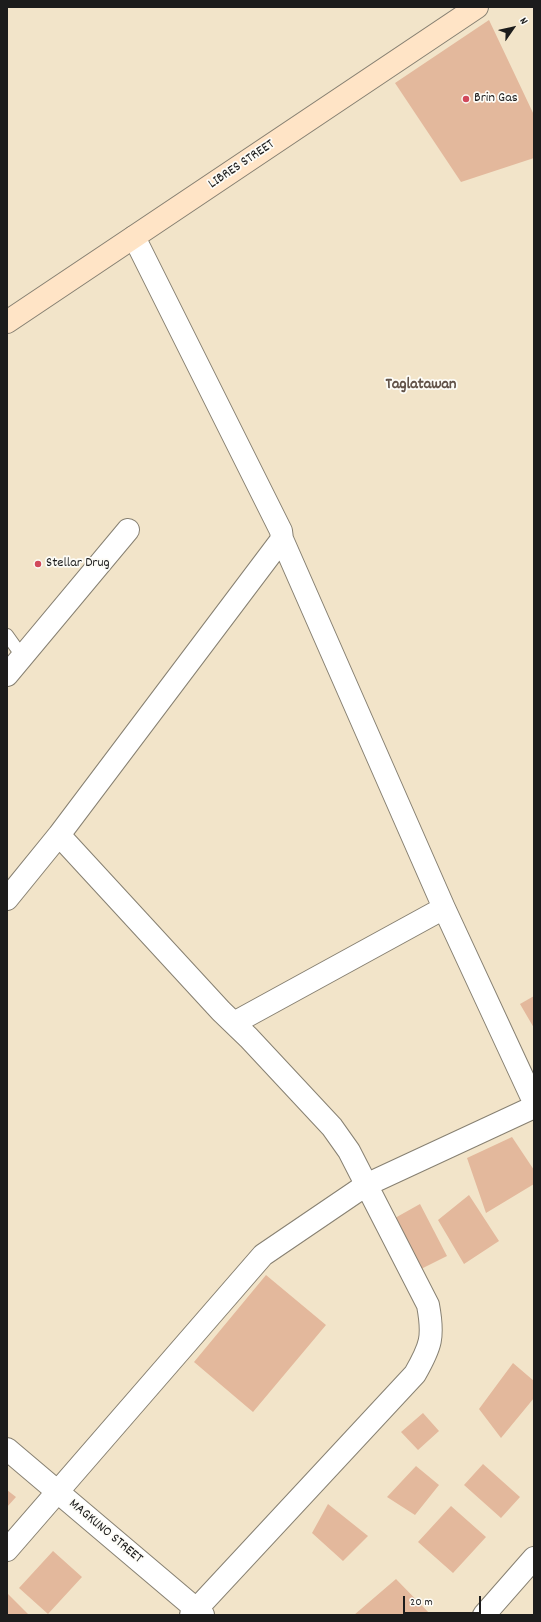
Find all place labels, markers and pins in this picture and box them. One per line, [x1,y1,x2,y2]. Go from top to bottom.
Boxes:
place label: Brin Gas [474,91,518,107]
marker: Brin Gas [461,94,471,104]
place label: Stellar Drug [46,556,110,572]
marker: Stellar Drug [33,559,43,569]

